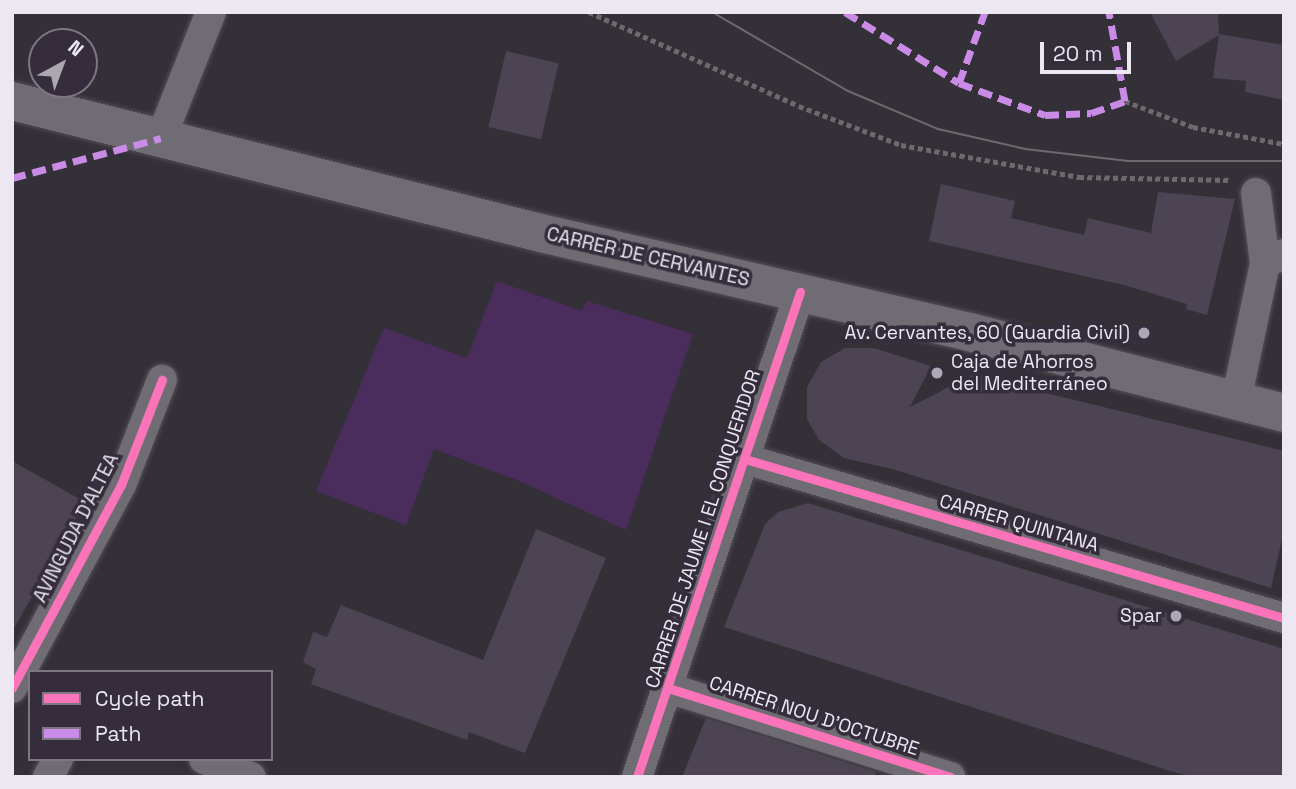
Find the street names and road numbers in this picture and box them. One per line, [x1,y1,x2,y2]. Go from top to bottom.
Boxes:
street label: CARRER DE CERVANTES [544,223,752,291]
street label: CARRER DE JAUME I EL CONQUERIDOR [641,367,765,691]
street label: AVINGUDA D'ALTEA [29,450,123,606]
street label: CARRER QUINTANA [937,489,1101,557]
street label: CARRER NOU D'OCTUBRE [706,671,922,761]

